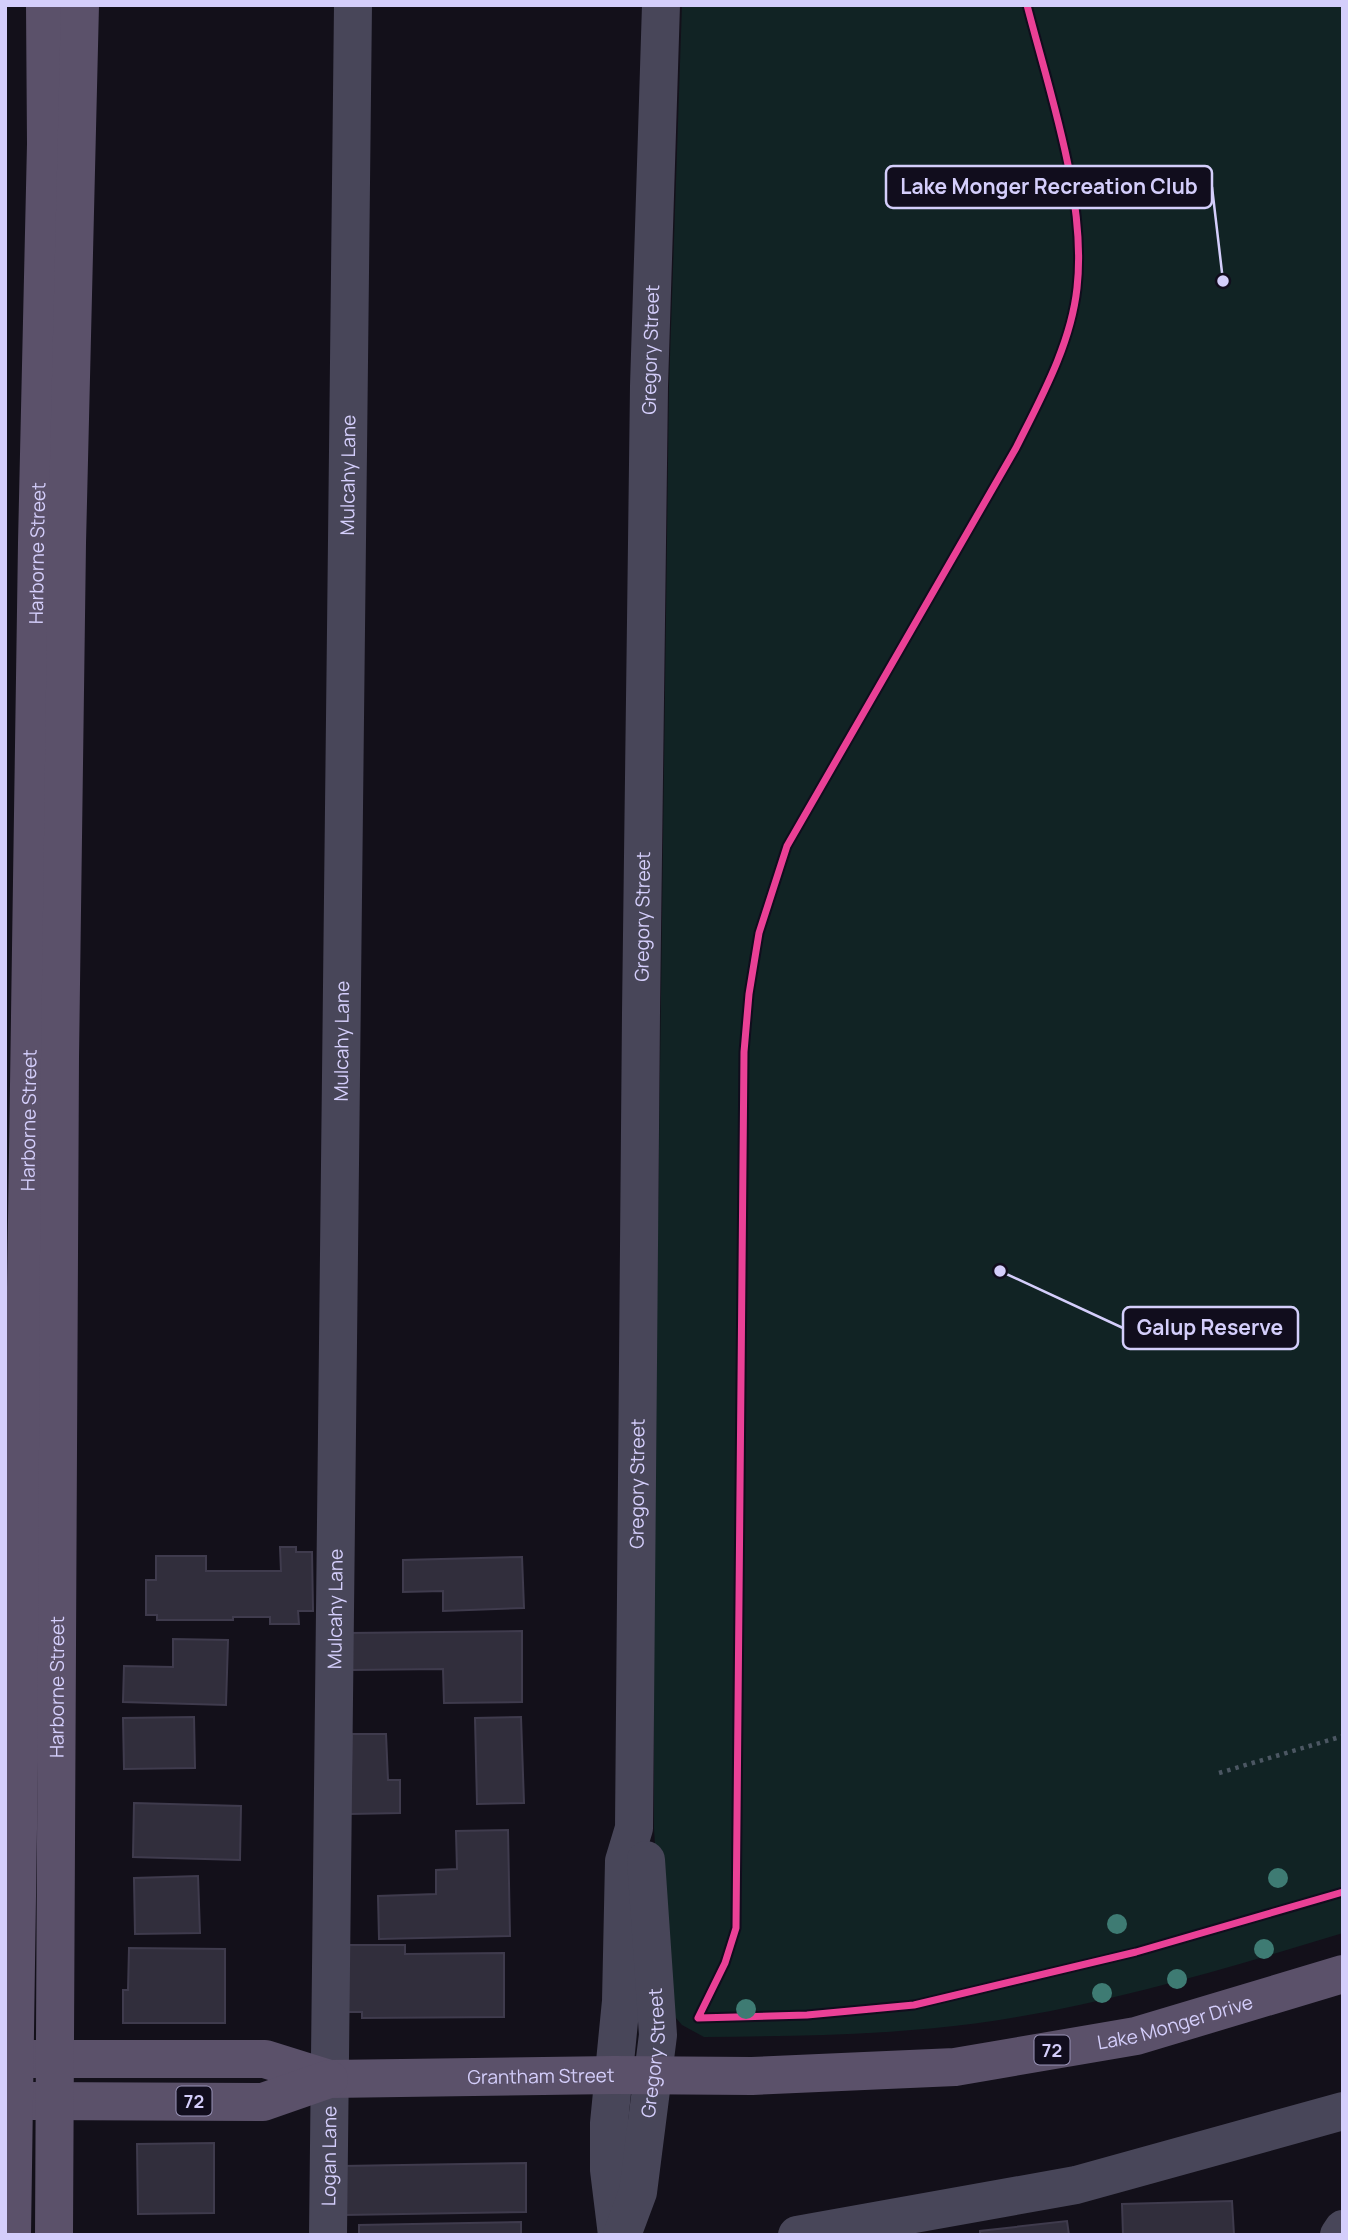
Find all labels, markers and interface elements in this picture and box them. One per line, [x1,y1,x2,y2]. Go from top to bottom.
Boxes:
callout: Lake Monger Recreation Club [886,166,1212,208]
text: Lake Monger Recreation Club [900,172,1198,200]
street label: Gregory Street [636,284,665,415]
street label: Mulcahy Lane [334,415,361,536]
street label: Harborne Street [23,482,51,624]
street label: Gregory Street [628,851,656,982]
street label: Mulcahy Lane [328,981,355,1101]
street label: Harborne Street [14,1049,43,1191]
callout: Galup Reserve [1123,1307,1298,1349]
text: Galup Reserve [1137,1313,1283,1341]
street label: Gregory Street [623,1418,651,1549]
street label: Mulcahy Lane [321,1549,349,1669]
street label: Harborne Street [43,1616,70,1758]
street label: Gregory Street [635,1987,671,2119]
street label: Lake Monger Drive [1095,1989,1256,2055]
road number: 72 [1034,2036,1070,2064]
street label: Grantham Street [467,2062,615,2090]
road number: 72 [176,2087,212,2116]
street label: Logan Lane [315,2106,342,2206]

